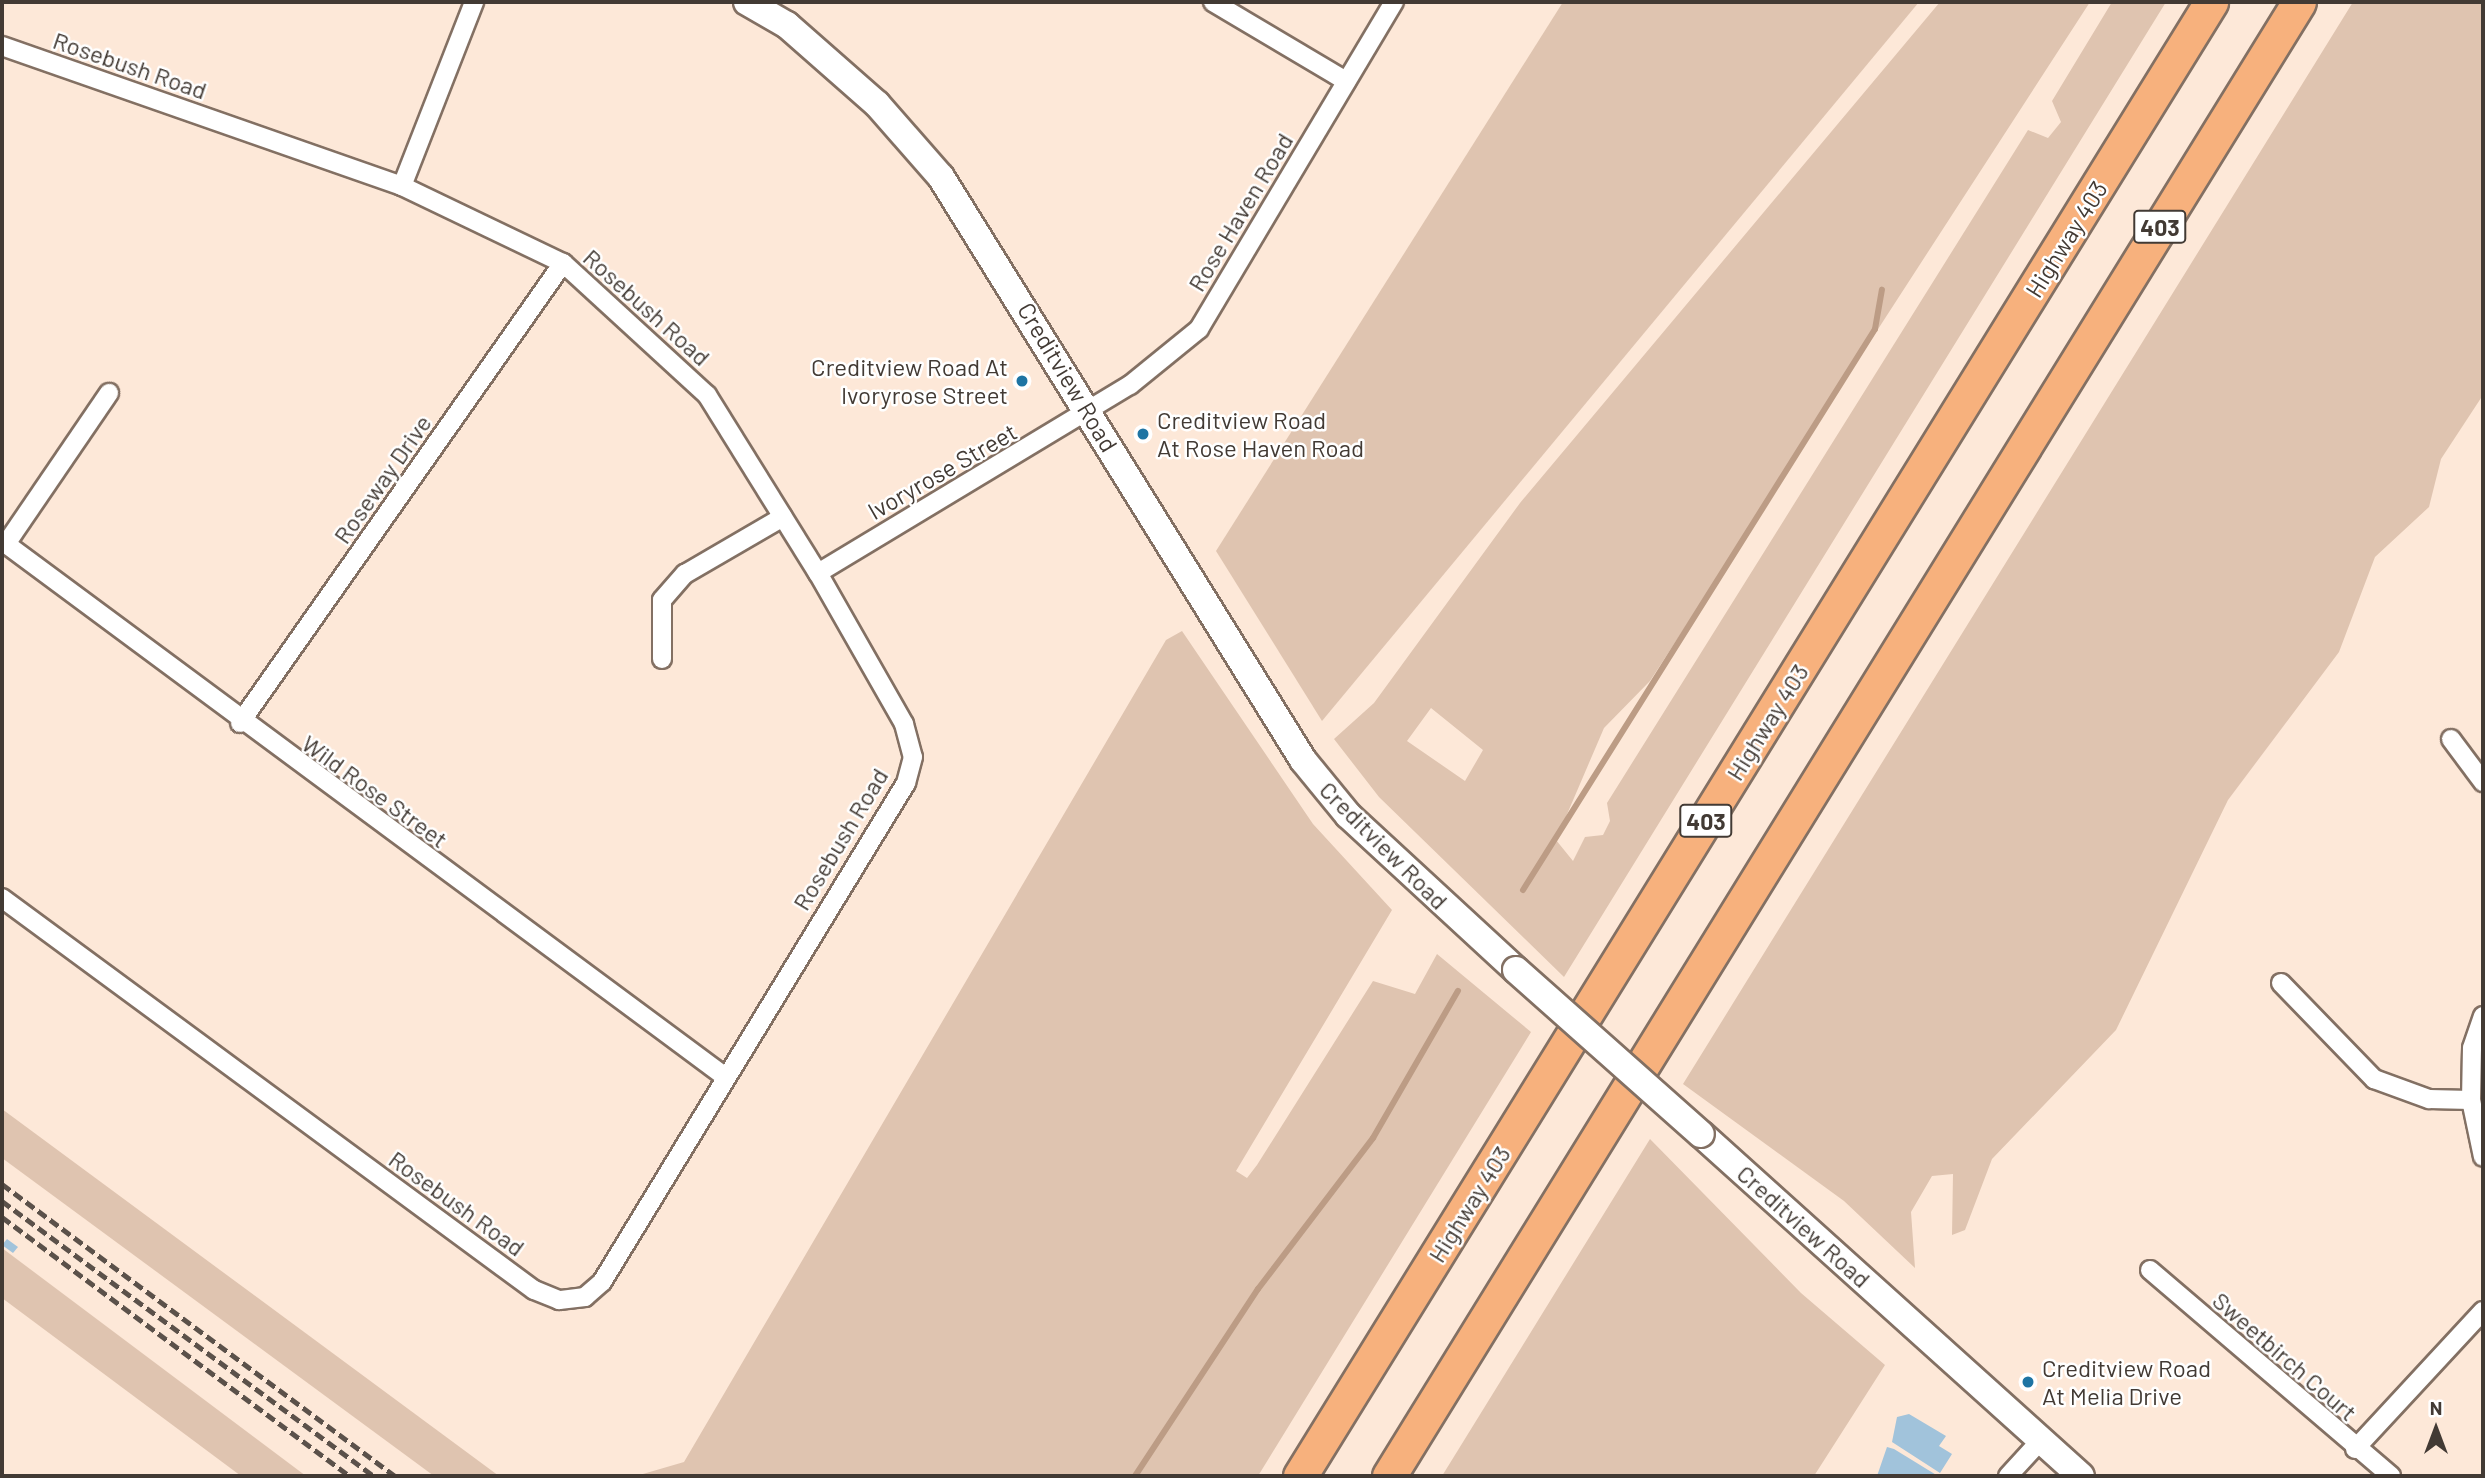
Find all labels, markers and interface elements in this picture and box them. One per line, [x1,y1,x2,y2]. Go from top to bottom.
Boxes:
street label: Rosebush Road [50,25,210,105]
street label: Rose Haven Road [1182,128,1298,296]
street label: Highway 403 [2019,176,2113,302]
road number: 403 [2132,208,2188,246]
street label: Rosebush Road [578,243,716,371]
street label: Creditview Road [1012,297,1124,457]
place label: Creditview Road At Ivoryrose Street [811,353,1008,409]
marker: Creditview Road At Ivoryrose Street [1014,373,1030,389]
place label: Creditview Road At Rose Haven Road [1157,406,1364,462]
street label: Roseway Drive [327,409,437,549]
street label: Ivoryrose Street [862,417,1022,525]
marker: Creditview Road At Rose Haven Road [1135,426,1151,442]
street label: Highway 403 [1720,659,1814,785]
street label: Wild Rose Street [297,729,453,853]
street label: Rosebush Road [786,763,894,915]
street label: Creditview Road [1314,775,1454,915]
road number: 403 [1678,802,1734,841]
street label: Highway 403 [1422,1141,1516,1267]
street label: Rosebush Road [384,1144,530,1262]
street label: Creditview Road [1732,1159,1876,1293]
street label: Sweetbirch Court [2207,1286,2363,1426]
place label: Creditview Road At Melia Drive [2042,1354,2211,1410]
marker: Creditview Road At Melia Drive [2020,1374,2036,1390]
north arrow [2401,1394,2471,1464]
text: N [2430,1396,2442,1419]

